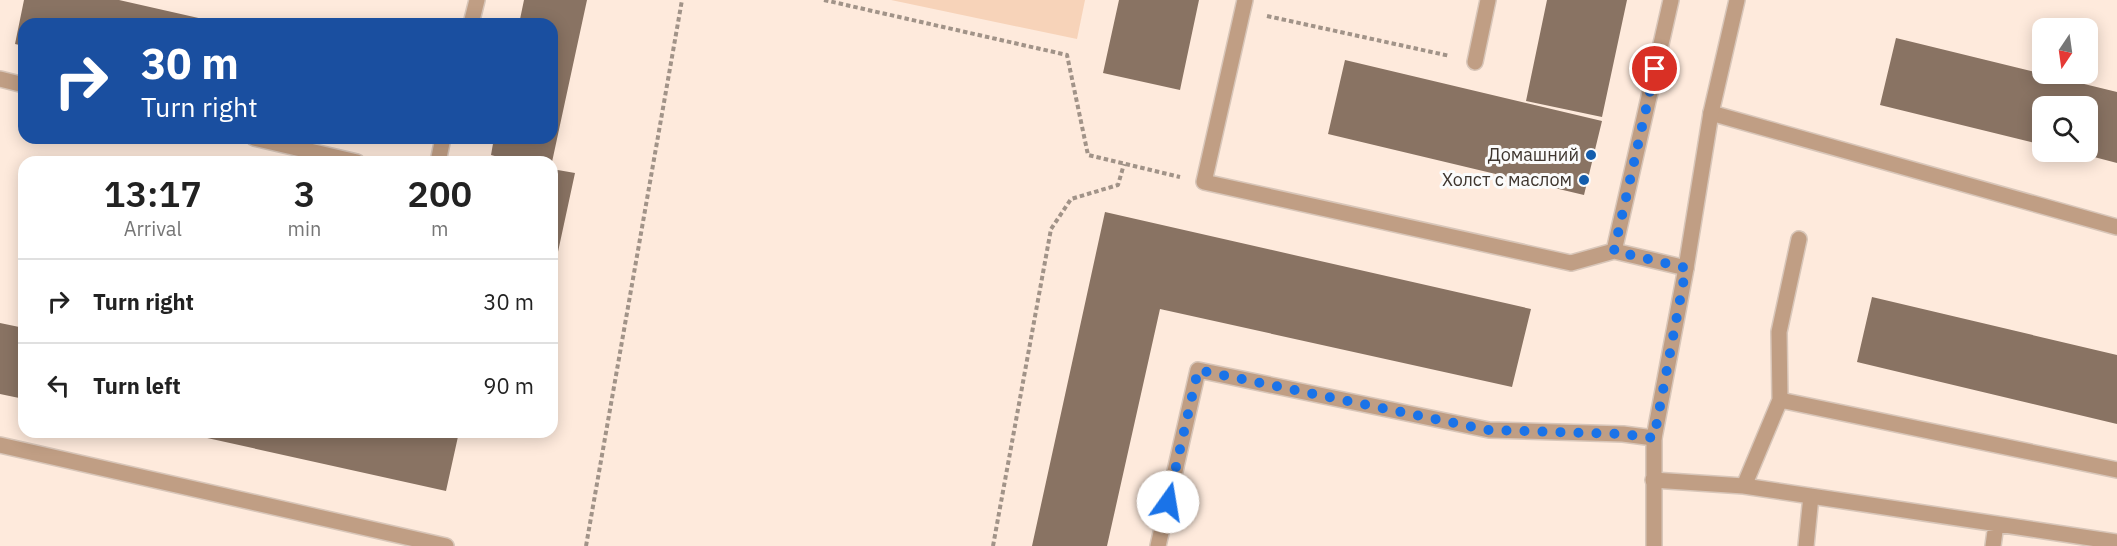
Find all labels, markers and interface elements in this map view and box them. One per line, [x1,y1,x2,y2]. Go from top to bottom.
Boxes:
north arrow [2032,18,2098,84]
map controls [2032,18,2098,162]
text: 30 m [141,36,239,91]
icon: right [42,42,120,120]
pin [1629,43,1680,94]
icon: arrive [1638,52,1671,85]
text: Turn right [141,89,258,124]
button: search [2032,96,2098,162]
place label: Домашний [1488,143,1579,166]
marker: Домашний [1584,148,1598,162]
place label: Холст с маслом [1442,168,1572,191]
text: 13:17 [104,170,202,217]
text: 3 [294,170,315,217]
text: 200 [407,170,472,217]
marker: Холст с маслом [1577,173,1591,187]
text: Arrival [124,215,182,242]
text: min [288,215,321,242]
text: m [431,215,448,242]
icon: right [42,285,75,318]
text: Turn right [93,287,194,316]
text: 30 m [483,287,534,316]
icon: left [42,369,75,402]
text: Turn left [93,371,181,400]
text: 90 m [483,371,534,400]
position arrow [1136,470,1200,534]

